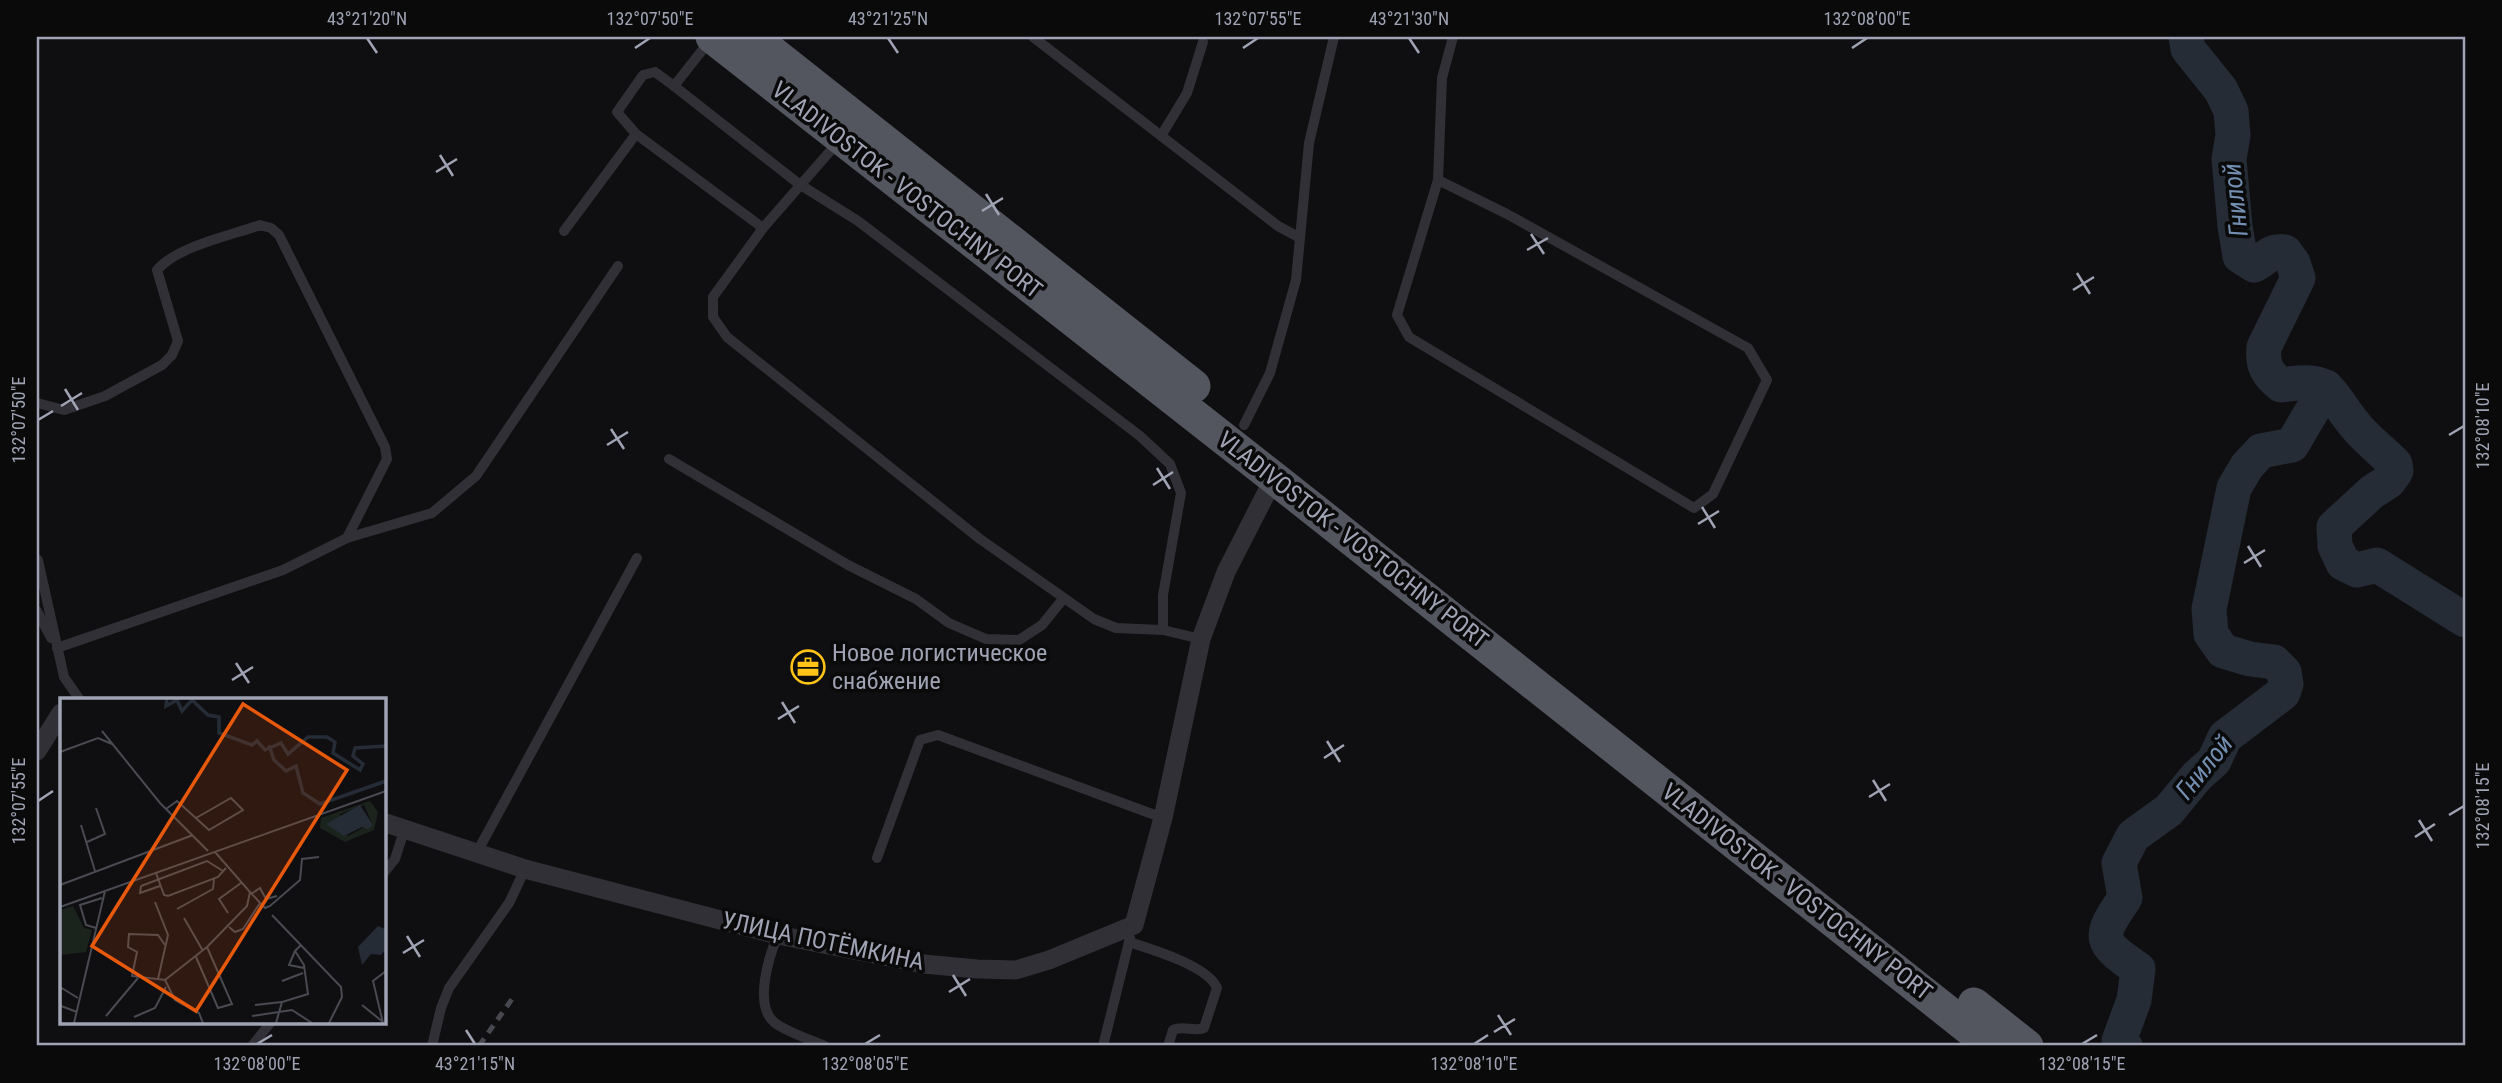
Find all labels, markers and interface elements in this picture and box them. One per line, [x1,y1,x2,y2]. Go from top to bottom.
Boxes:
text: 43°21'20"N [327,8,407,29]
text: 132°07'50"E [607,8,693,29]
text: 43°21'25"N [848,8,928,29]
text: 132°07'55"E [1215,8,1301,29]
text: 43°21'30"N [1369,8,1449,29]
text: 132°08'00"E [1824,8,1910,29]
street label: VLADIVOSTOK - VOSTOCHNY PORT [766,76,1048,304]
water label: Гнилой [2216,162,2254,238]
text: 132°07'50"E [8,377,29,463]
text: 132°08'10"E [2472,383,2493,469]
street label: VLADIVOSTOK - VOSTOCHNY PORT [1212,426,1494,654]
place label: Новое логистическое снабжение [832,639,1047,695]
office icon: Новое логистическое снабжение [789,648,827,686]
inset map [60,698,385,1024]
water label: Гнилой [2169,729,2239,805]
text: 132°07'55"E [8,758,29,844]
text: 132°08'15"E [2472,763,2493,849]
street label: VLADIVOSTOK - VOSTOCHNY PORT [1656,778,1938,1006]
street label: УЛИЦА ПОТЁМКИНА [719,906,927,976]
text: 132°08'00"E [214,1053,300,1074]
text: 43°21'15"N [435,1053,515,1074]
text: 132°08'05"E [822,1053,908,1074]
text: 132°08'10"E [1431,1053,1517,1074]
text: 132°08'15"E [2039,1053,2125,1074]

